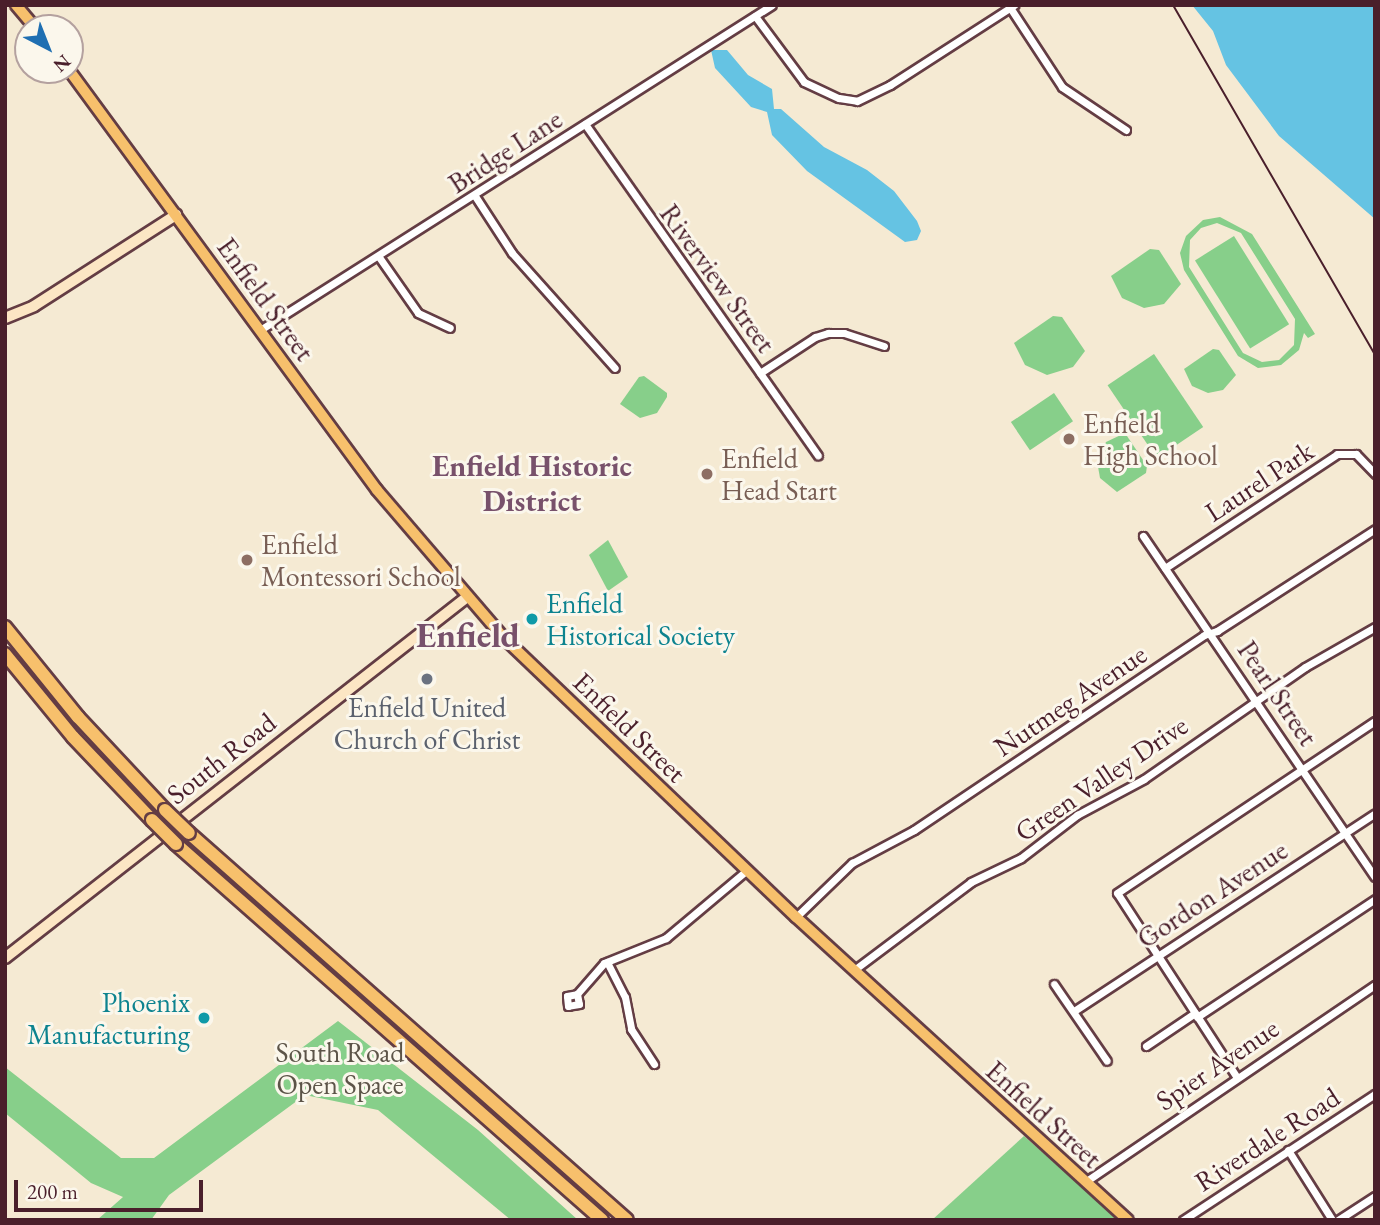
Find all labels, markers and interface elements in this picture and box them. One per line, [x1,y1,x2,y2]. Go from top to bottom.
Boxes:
north arrow [14,14,84,84]
text: N [48,49,76,78]
street label: Bridge Lane [442,102,568,200]
street label: Riverview Street [653,197,783,359]
street label: Enfield Street [210,231,322,367]
place label: Enfield High School [1083,406,1218,472]
marker: Enfield High School [1061,431,1077,447]
street label: Laurel Park [1198,434,1320,528]
place label: Enfield Head Start [721,441,837,507]
district label: Enfield Historic District [432,448,632,518]
marker: Enfield Head Start [699,466,715,482]
place label: Enfield Montessori School [261,527,461,593]
marker: Enfield Montessori School [239,552,255,568]
place label: Enfield Historical Society [546,586,735,652]
marker: Enfield Historical Society [524,611,540,627]
district label: Enfield [416,614,520,656]
street label: Pearl Street [1231,634,1325,752]
street label: Nutmeg Avenue [987,637,1153,763]
street label: Enfield Street [567,665,693,789]
marker: Enfield United Church of Christ [419,671,435,687]
place label: Enfield United Church of Christ [334,690,520,756]
street label: South Road [160,705,282,811]
street label: Green Valley Drive [1008,708,1194,848]
street label: Gordon Avenue [1131,833,1293,955]
place label: Phoenix Manufacturing [27,985,190,1051]
marker: Phoenix Manufacturing [196,1010,212,1026]
street label: Spier Avenue [1149,1011,1285,1117]
park label: South Road Open Space [275,1035,405,1101]
street label: Enfield Street [979,1053,1109,1175]
street label: Riverdale Road [1188,1080,1346,1198]
scale bar [18,1166,206,1210]
text: 200 m [27,1178,78,1205]

